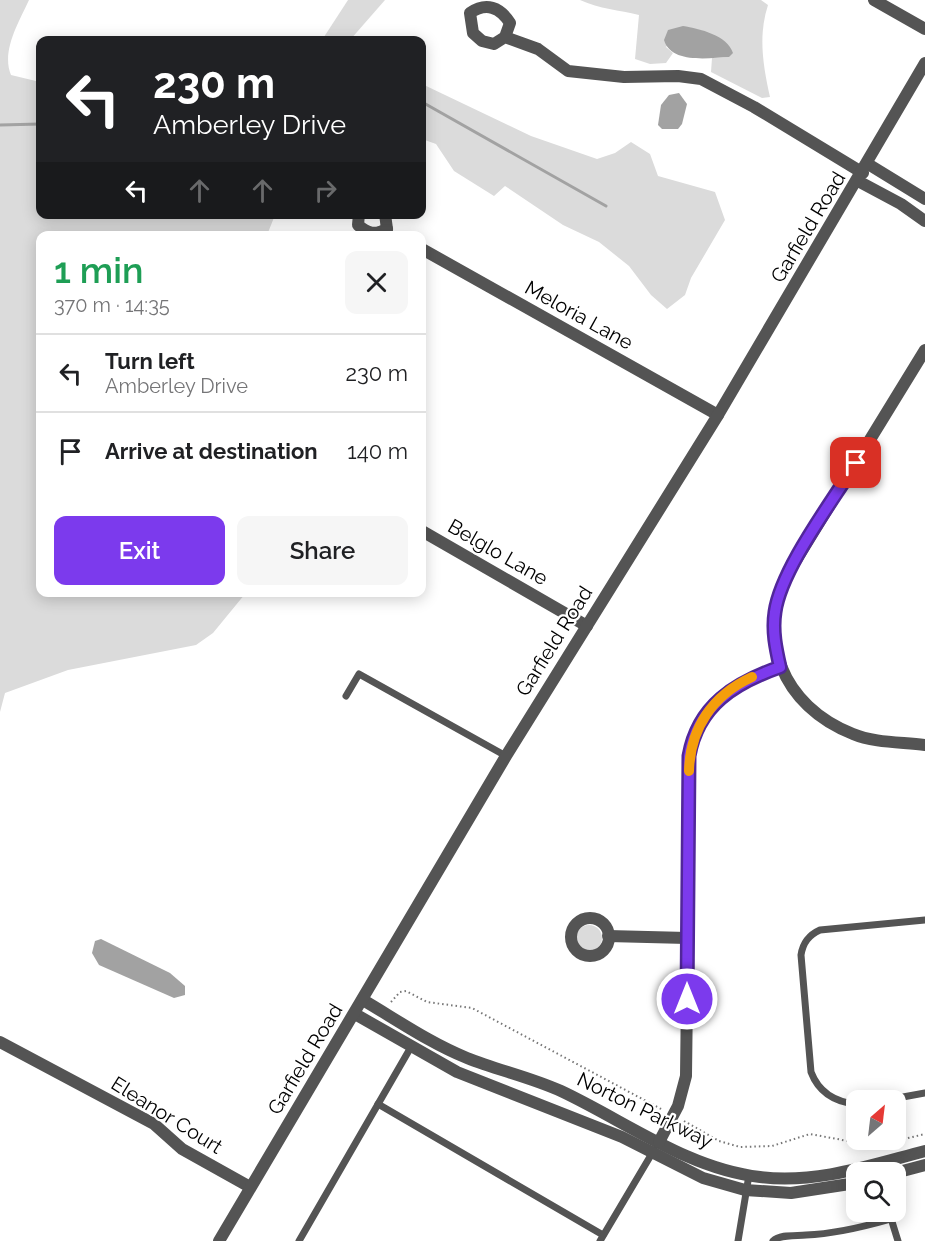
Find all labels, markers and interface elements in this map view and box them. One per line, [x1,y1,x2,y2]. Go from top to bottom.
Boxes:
text: 230 m [153,59,275,108]
icon: left [54,60,132,138]
text: Amberley Drive [153,109,346,140]
street label: Garfield Road [766,167,850,287]
icon: left [120,174,153,207]
icon: ahead [183,174,216,207]
icon: ahead [246,174,279,207]
icon: right [309,174,342,207]
text: 1 min [54,249,143,291]
button: close [345,251,408,314]
street label: Meloria Lane [521,275,637,355]
text: 370 m · 14:35 [54,293,170,317]
text: Turn left [105,348,195,374]
icon: left [54,357,87,390]
text: 230 m [345,360,408,386]
text: Amberley Drive [105,374,248,398]
icon: arrive [54,435,87,468]
pin [830,437,881,488]
text: Arrive at destination [105,438,318,464]
text: 140 m [347,438,408,464]
icon: arrive [839,446,872,479]
street label: Belglo Lane [444,514,552,590]
button: Exit [54,516,225,585]
button: Share [237,516,408,585]
street label: Garfield Road [511,582,597,700]
position arrow [655,967,719,1031]
street label: Garfield Road [263,999,347,1119]
street label: Norton Parkway [573,1067,717,1153]
street label: Eleanor Court [107,1071,227,1159]
north arrow [846,1090,906,1150]
map controls [846,1090,906,1222]
button: search [846,1162,906,1222]

